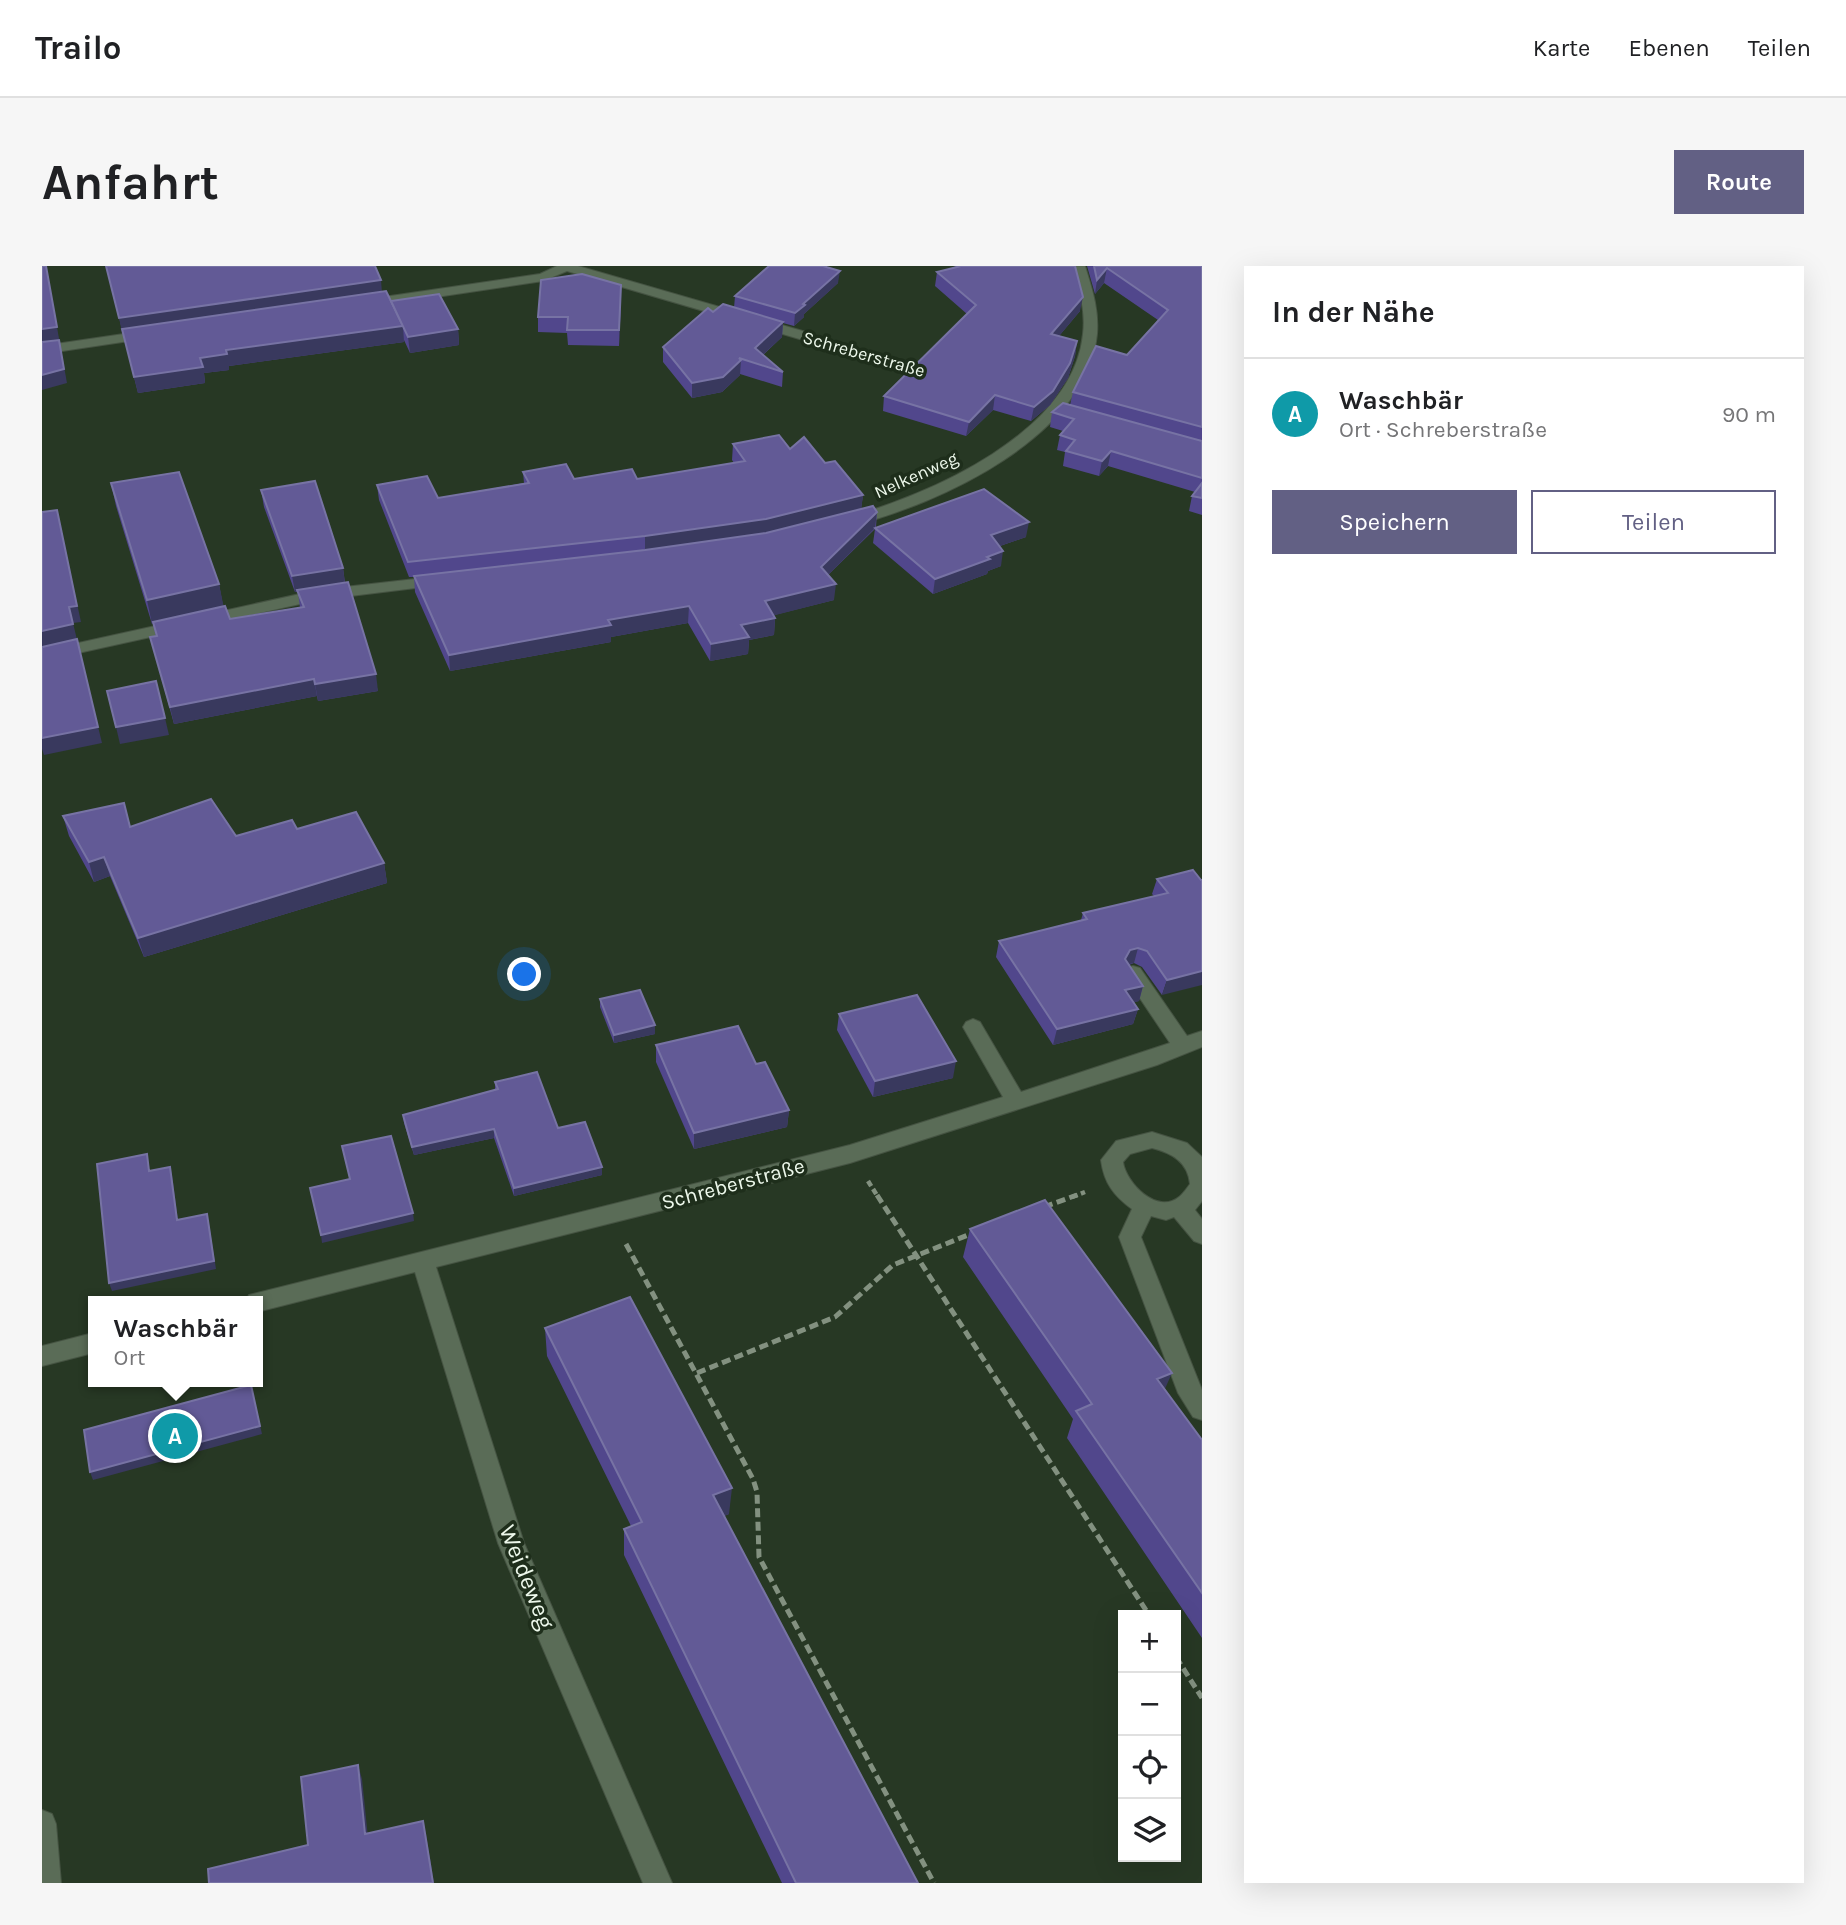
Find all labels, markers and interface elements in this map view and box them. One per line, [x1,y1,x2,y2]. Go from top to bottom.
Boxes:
text: Trailo [35,29,122,67]
text: Karte [1533,34,1590,62]
text: Ebenen [1628,34,1710,62]
text: Teilen [1748,34,1811,62]
button: Route [1674,150,1804,214]
text: Anfahrt [42,154,219,211]
text: In der Nähe [1272,294,1435,330]
street label: Schreberstraße [800,326,928,382]
text: Waschbär [1339,385,1463,416]
text: A [1288,401,1302,428]
text: 90 m [1722,401,1776,428]
text: Ort · Schreberstraße [1339,416,1547,443]
street label: Nelkenweg [871,447,961,503]
button: Speichern [1272,490,1517,554]
button: Teilen [1531,490,1776,554]
your location [507,957,541,991]
street label: Schreberstraße [659,1153,807,1215]
popup [88,1296,263,1387]
text: Waschbär [114,1313,237,1344]
text: Ort [114,1344,145,1371]
pin: A [152,1410,198,1462]
street label: Weideweg [493,1521,561,1634]
map controls [1118,1610,1181,1862]
button: + [1118,1610,1181,1673]
button: − [1118,1673,1181,1736]
button: locate [1118,1736,1181,1799]
button: layers [1118,1799,1181,1862]

